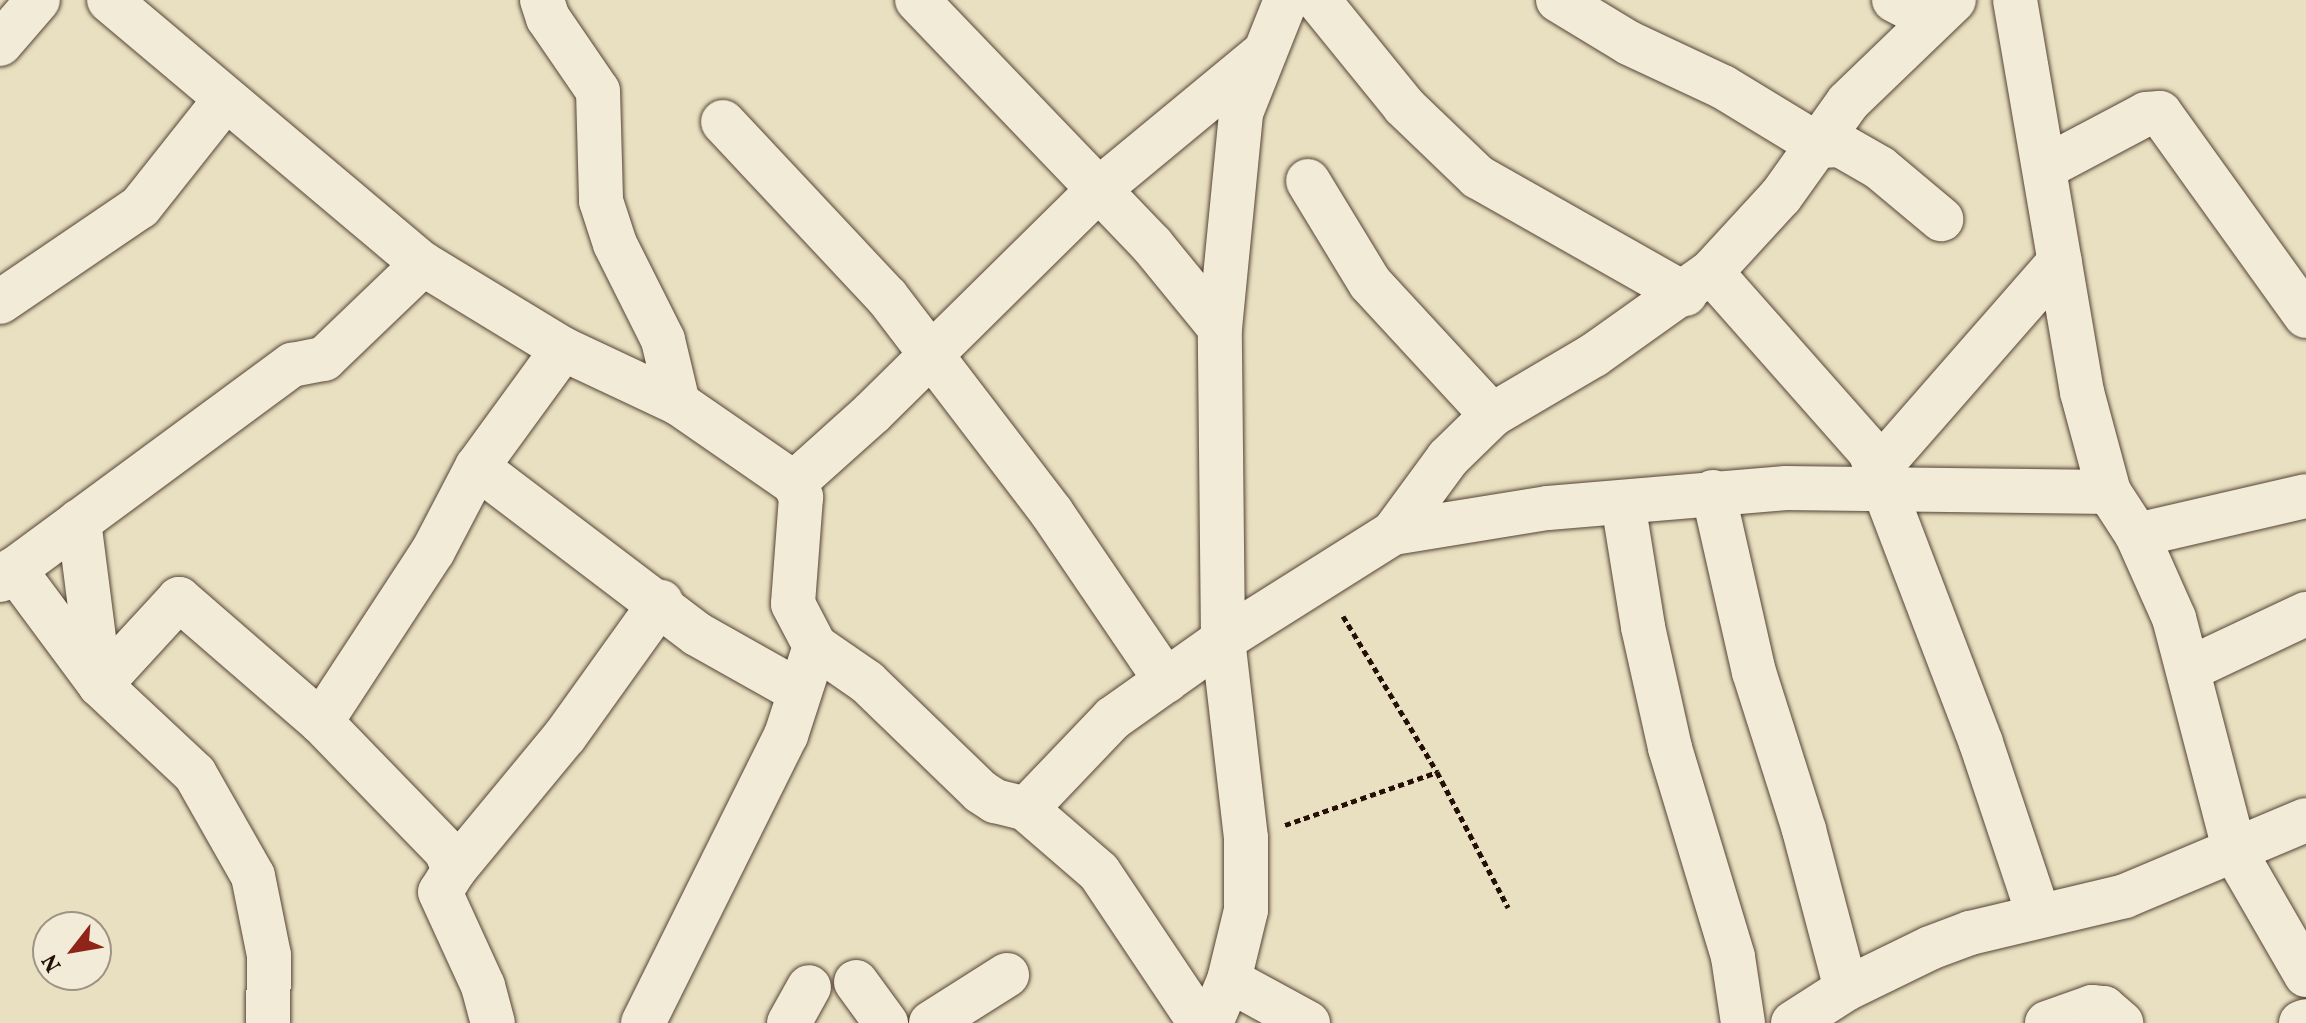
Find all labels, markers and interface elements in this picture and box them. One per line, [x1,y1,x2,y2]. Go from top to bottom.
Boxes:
north arrow [32,911,112,991]
text: N [35,948,70,977]

